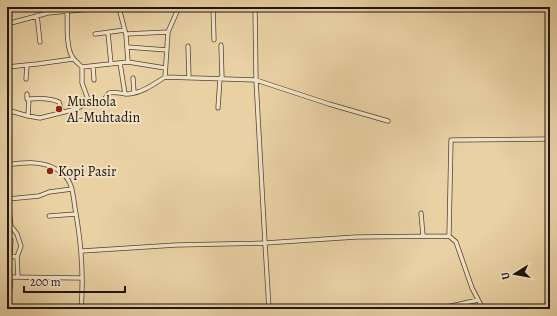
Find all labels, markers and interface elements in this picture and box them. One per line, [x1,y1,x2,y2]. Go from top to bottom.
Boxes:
place label: Mushola Al-Muhtadin [66,92,140,127]
marker: Mushola Al-Muhtadin [54,104,64,114]
place label: Kopi Pasir [58,162,117,181]
marker: Kopi Pasir [45,166,55,176]
north arrow [495,254,535,294]
scale bar [24,268,125,294]
text: U [497,270,514,281]
text: 200 m [30,274,61,290]

